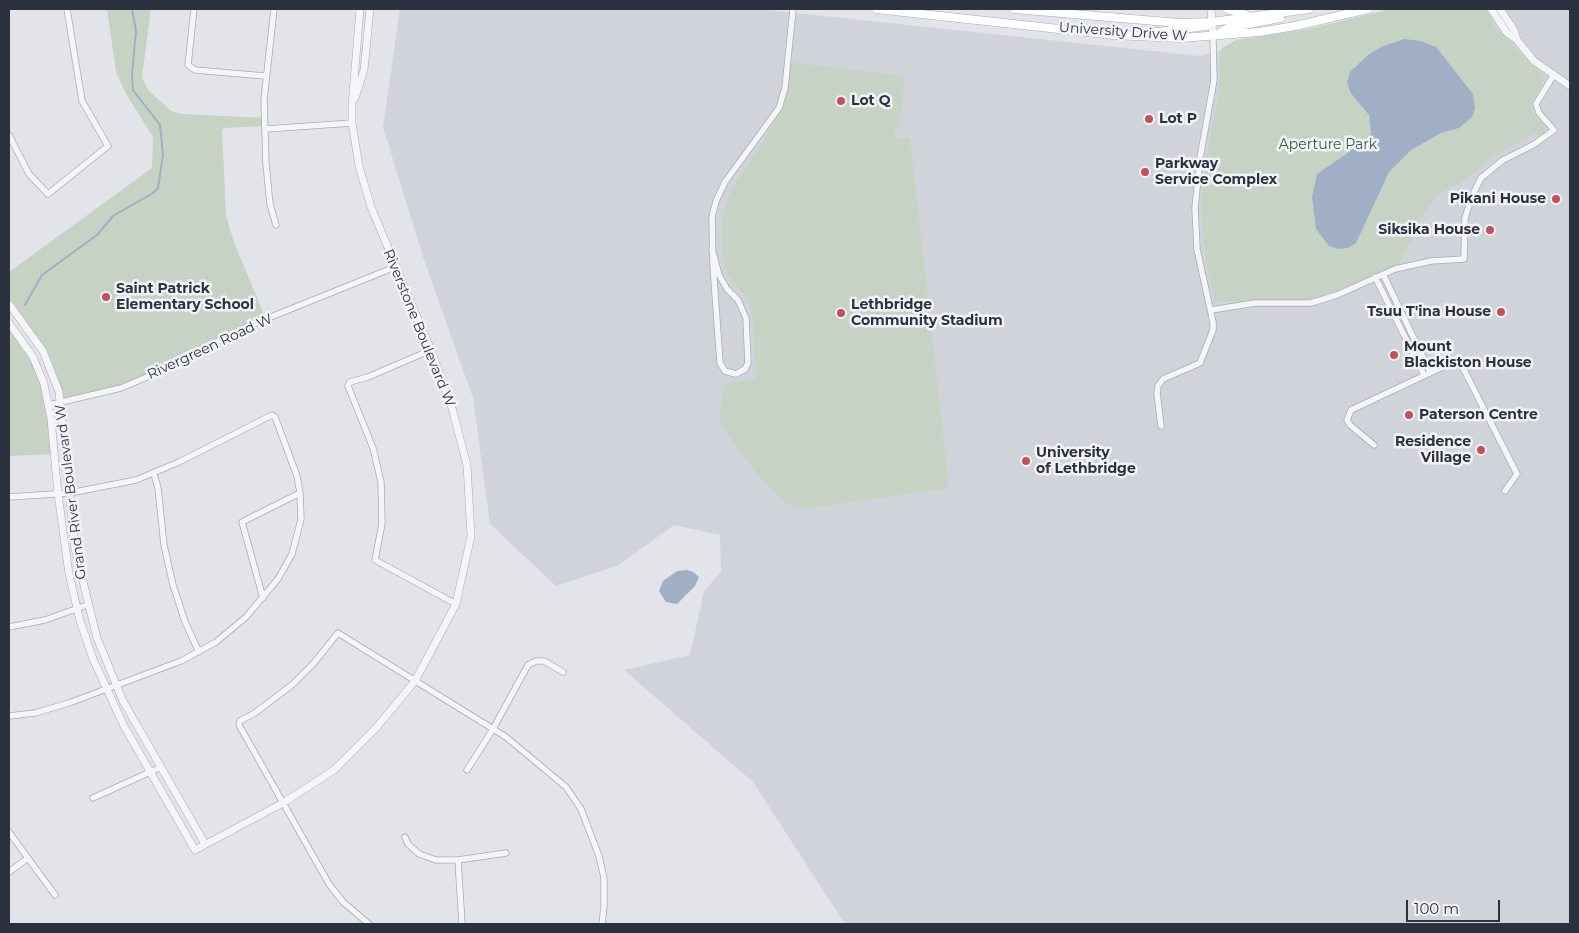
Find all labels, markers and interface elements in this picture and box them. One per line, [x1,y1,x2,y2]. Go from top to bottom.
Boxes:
street label: University Drive W [1058,19,1188,45]
place label: Lot Q [851,93,890,109]
marker: Lot Q [835,95,847,107]
place label: Lot P [1159,111,1197,127]
marker: Lot P [1143,113,1155,125]
park label: Aperture Park [1279,137,1377,153]
place label: Parkway Service Complex [1155,156,1277,188]
marker: Parkway Service Complex [1139,166,1151,178]
place label: Pikani House [1450,191,1546,207]
marker: Pikani House [1550,193,1562,205]
place label: Siksika House [1378,222,1480,238]
marker: Siksika House [1484,224,1496,236]
street label: Riverstone Boulevard W [380,247,458,409]
place label: Saint Patrick Elementary School [116,281,254,314]
marker: Saint Patrick Elementary School [100,291,112,303]
place label: Lethbridge Community Stadium [851,297,1003,330]
place label: Tsuu T'ina House [1367,304,1491,320]
marker: Tsuu T'ina House [1495,306,1507,318]
marker: Lethbridge Community Stadium [835,307,847,319]
street label: Rivergreen Road W [145,311,275,383]
place label: Mount Blackiston House [1404,339,1532,372]
marker: Mount Blackiston House [1388,349,1400,361]
street label: Grand River Boulevard W [52,403,90,581]
place label: Paterson Centre [1419,407,1538,423]
marker: Paterson Centre [1403,409,1415,421]
place label: Residence Village [1395,434,1471,467]
marker: Residence Village [1475,444,1487,456]
place label: University of Lethbridge [1036,445,1136,478]
marker: University of Lethbridge [1020,455,1032,467]
scale bar [1409,890,1503,922]
text: 100 m [1414,899,1459,918]

